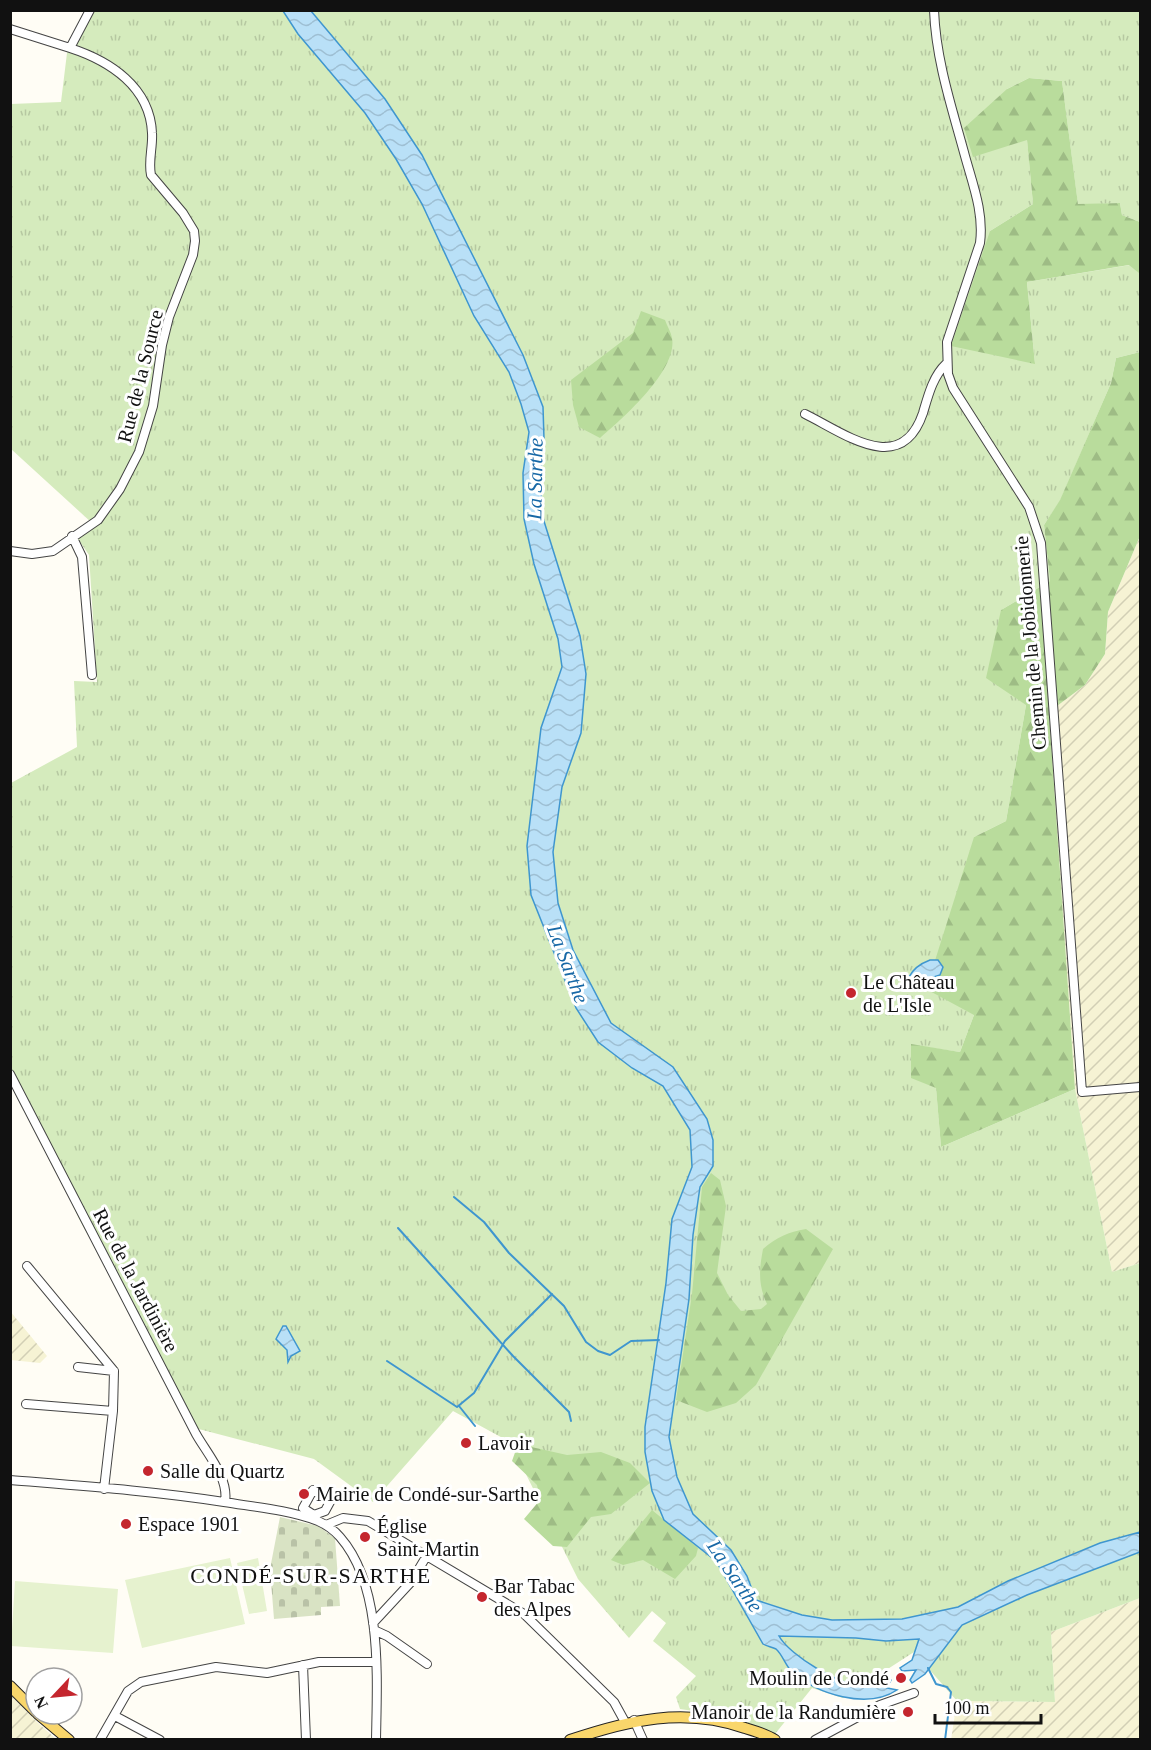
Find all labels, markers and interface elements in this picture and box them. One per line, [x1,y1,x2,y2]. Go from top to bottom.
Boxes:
street label: Rue de la Source [113,307,167,445]
water label: La Sarthe [522,438,548,521]
street label: Chemin de la Jobidonnerie [1010,535,1050,751]
water label: La Sarthe [542,920,594,1007]
place label: Le Château de L'Isle [863,971,955,1016]
marker: Le Château de L'Isle [844,986,858,1000]
street label: Rue de la Jardinière [89,1204,183,1356]
place label: Lavoir [478,1432,532,1454]
marker: Lavoir [459,1436,473,1450]
place label: Salle du Quartz [160,1460,285,1482]
marker: Salle du Quartz [141,1464,155,1478]
place label: Mairie de Condé-sur-Sarthe [316,1483,539,1505]
marker: Mairie de Condé-sur-Sarthe [297,1487,311,1501]
place label: Espace 1901 [138,1513,240,1536]
place label: Église Saint-Martin [377,1515,479,1560]
marker: Espace 1901 [119,1517,133,1531]
marker: Église Saint-Martin [358,1530,372,1544]
water label: La Sarthe [701,1534,768,1617]
district label: CONDÉ-SUR-SARTHE [190,1563,432,1588]
place label: Bar Tabac des Alpes [494,1575,575,1621]
marker: Bar Tabac des Alpes [475,1590,489,1604]
north arrow [24,1666,84,1726]
place label: Moulin de Condé [749,1667,889,1689]
marker: Moulin de Condé [894,1671,908,1685]
scale bar [935,1687,1042,1725]
text: N [31,1693,51,1711]
text: 100 m [944,1698,990,1718]
place label: Manoir de la Randumière [691,1701,896,1723]
marker: Manoir de la Randumière [901,1705,915,1719]

